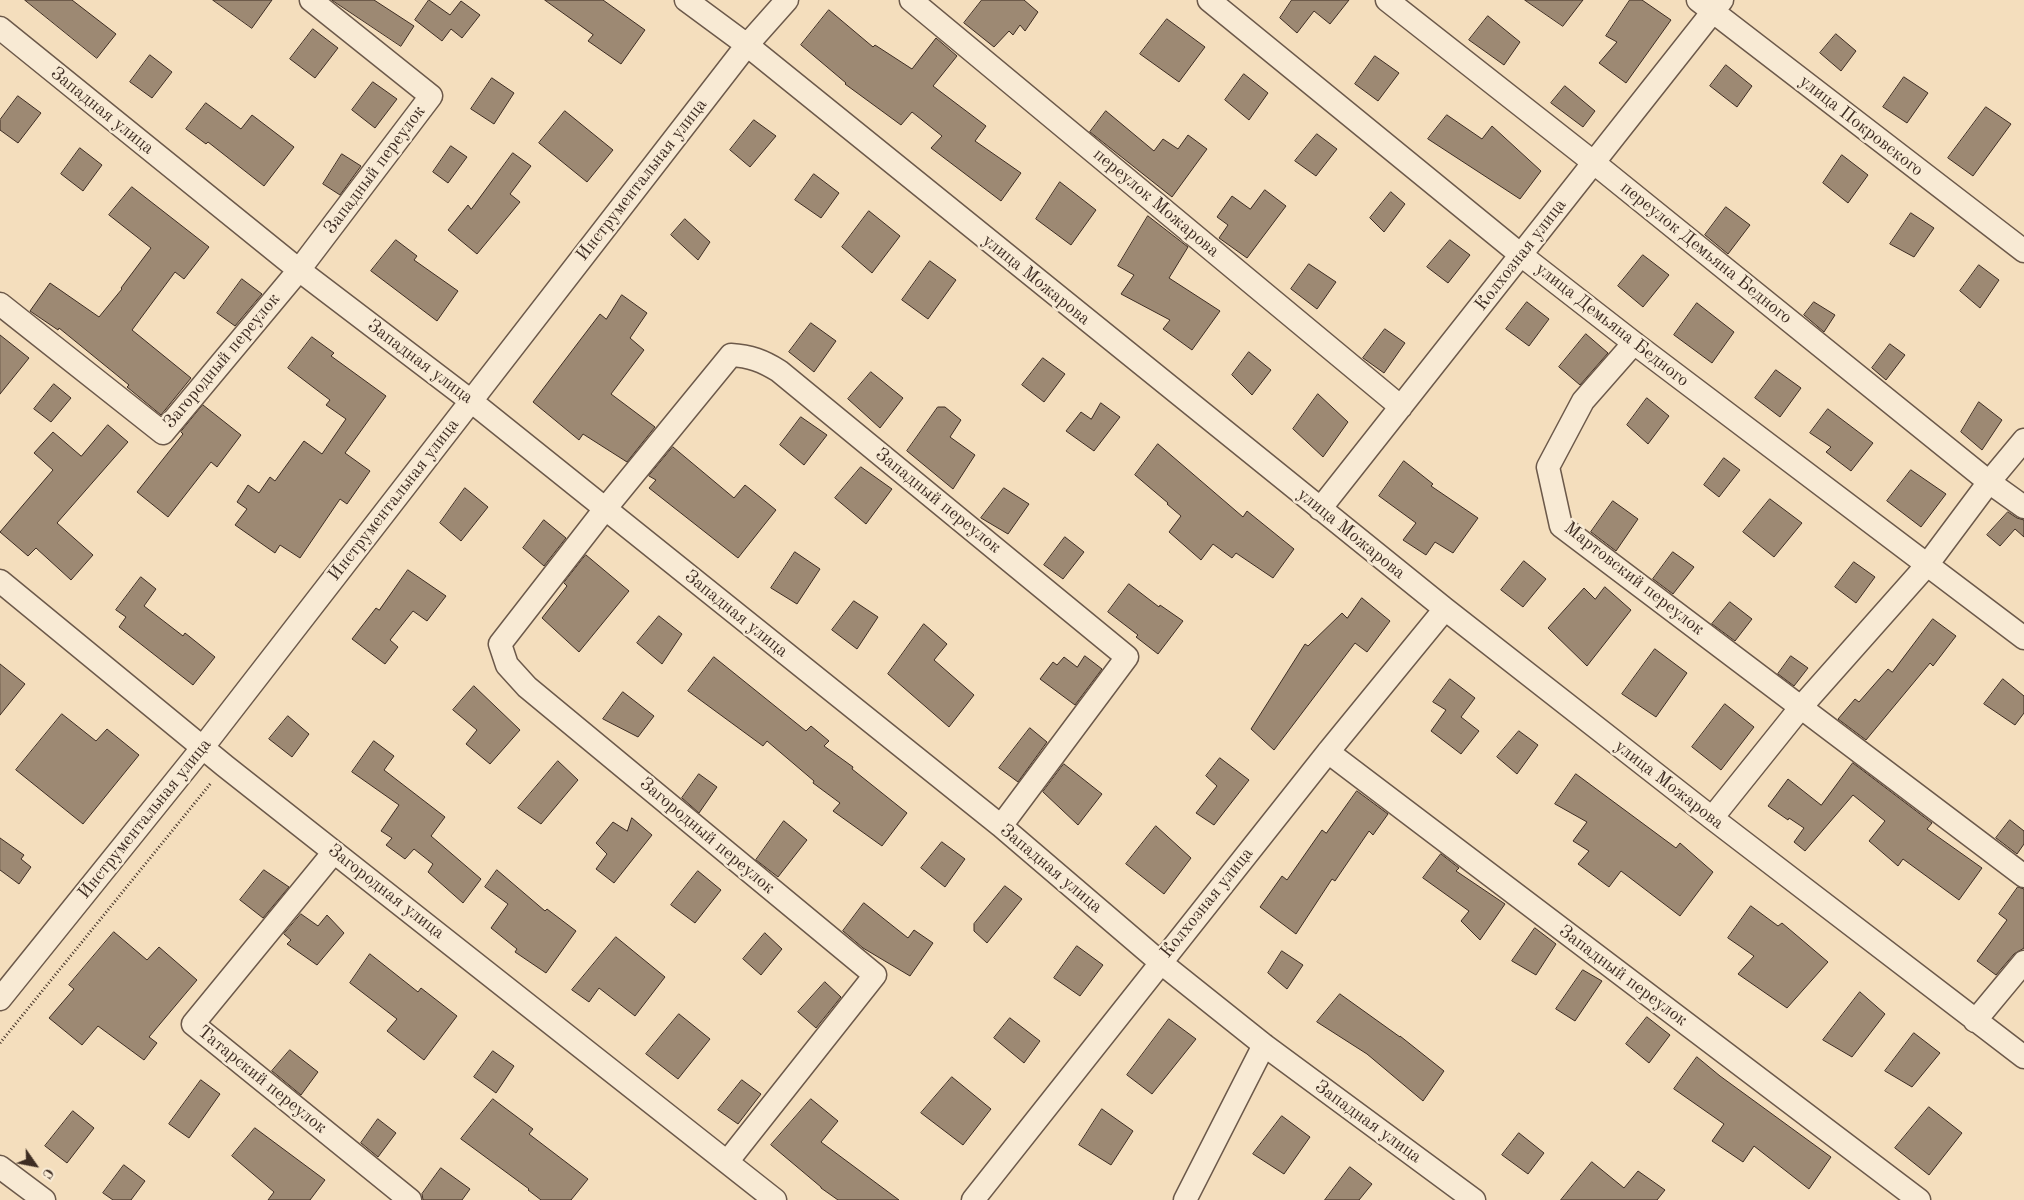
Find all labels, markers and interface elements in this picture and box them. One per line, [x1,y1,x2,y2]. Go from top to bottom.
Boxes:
street label: Западная улица [46,63,158,159]
street label: улица Покровского [1795,71,1927,181]
street label: Инструментальная улица [572,95,712,265]
street label: Западный переулок [320,101,430,239]
street label: переулок Можарова [1089,144,1223,262]
street label: переулок Демьяна Бедного [1616,177,1796,329]
street label: Колхозная улица [1471,195,1571,315]
street label: улица Можарова [978,230,1094,330]
street label: улица Демьяна Бедного [1531,258,1693,392]
street label: Загородный переулок [159,289,285,433]
street label: Западная улица [363,315,477,409]
street label: Инструментальная улица [324,415,464,585]
street label: Западный переулок [871,444,1005,558]
street label: улица Можарова [1293,484,1409,584]
street label: Мартовский переулок [1560,518,1708,640]
street label: Западная улица [680,566,792,662]
street label: Инструментальная улица [74,734,216,904]
street label: улица Можарова [1610,736,1728,834]
street label: Загородный переулок [635,773,779,899]
street label: Западная улица [995,820,1107,918]
street label: Загородная улица [324,840,448,944]
street label: Колхозная улица [1156,843,1258,963]
street label: Западный переулок [1554,921,1692,1031]
street label: Татарский переулок [193,1021,331,1139]
street label: Западная улица [1310,1076,1426,1168]
north arrow [10,1140,60,1190]
text: С [39,1165,56,1181]

